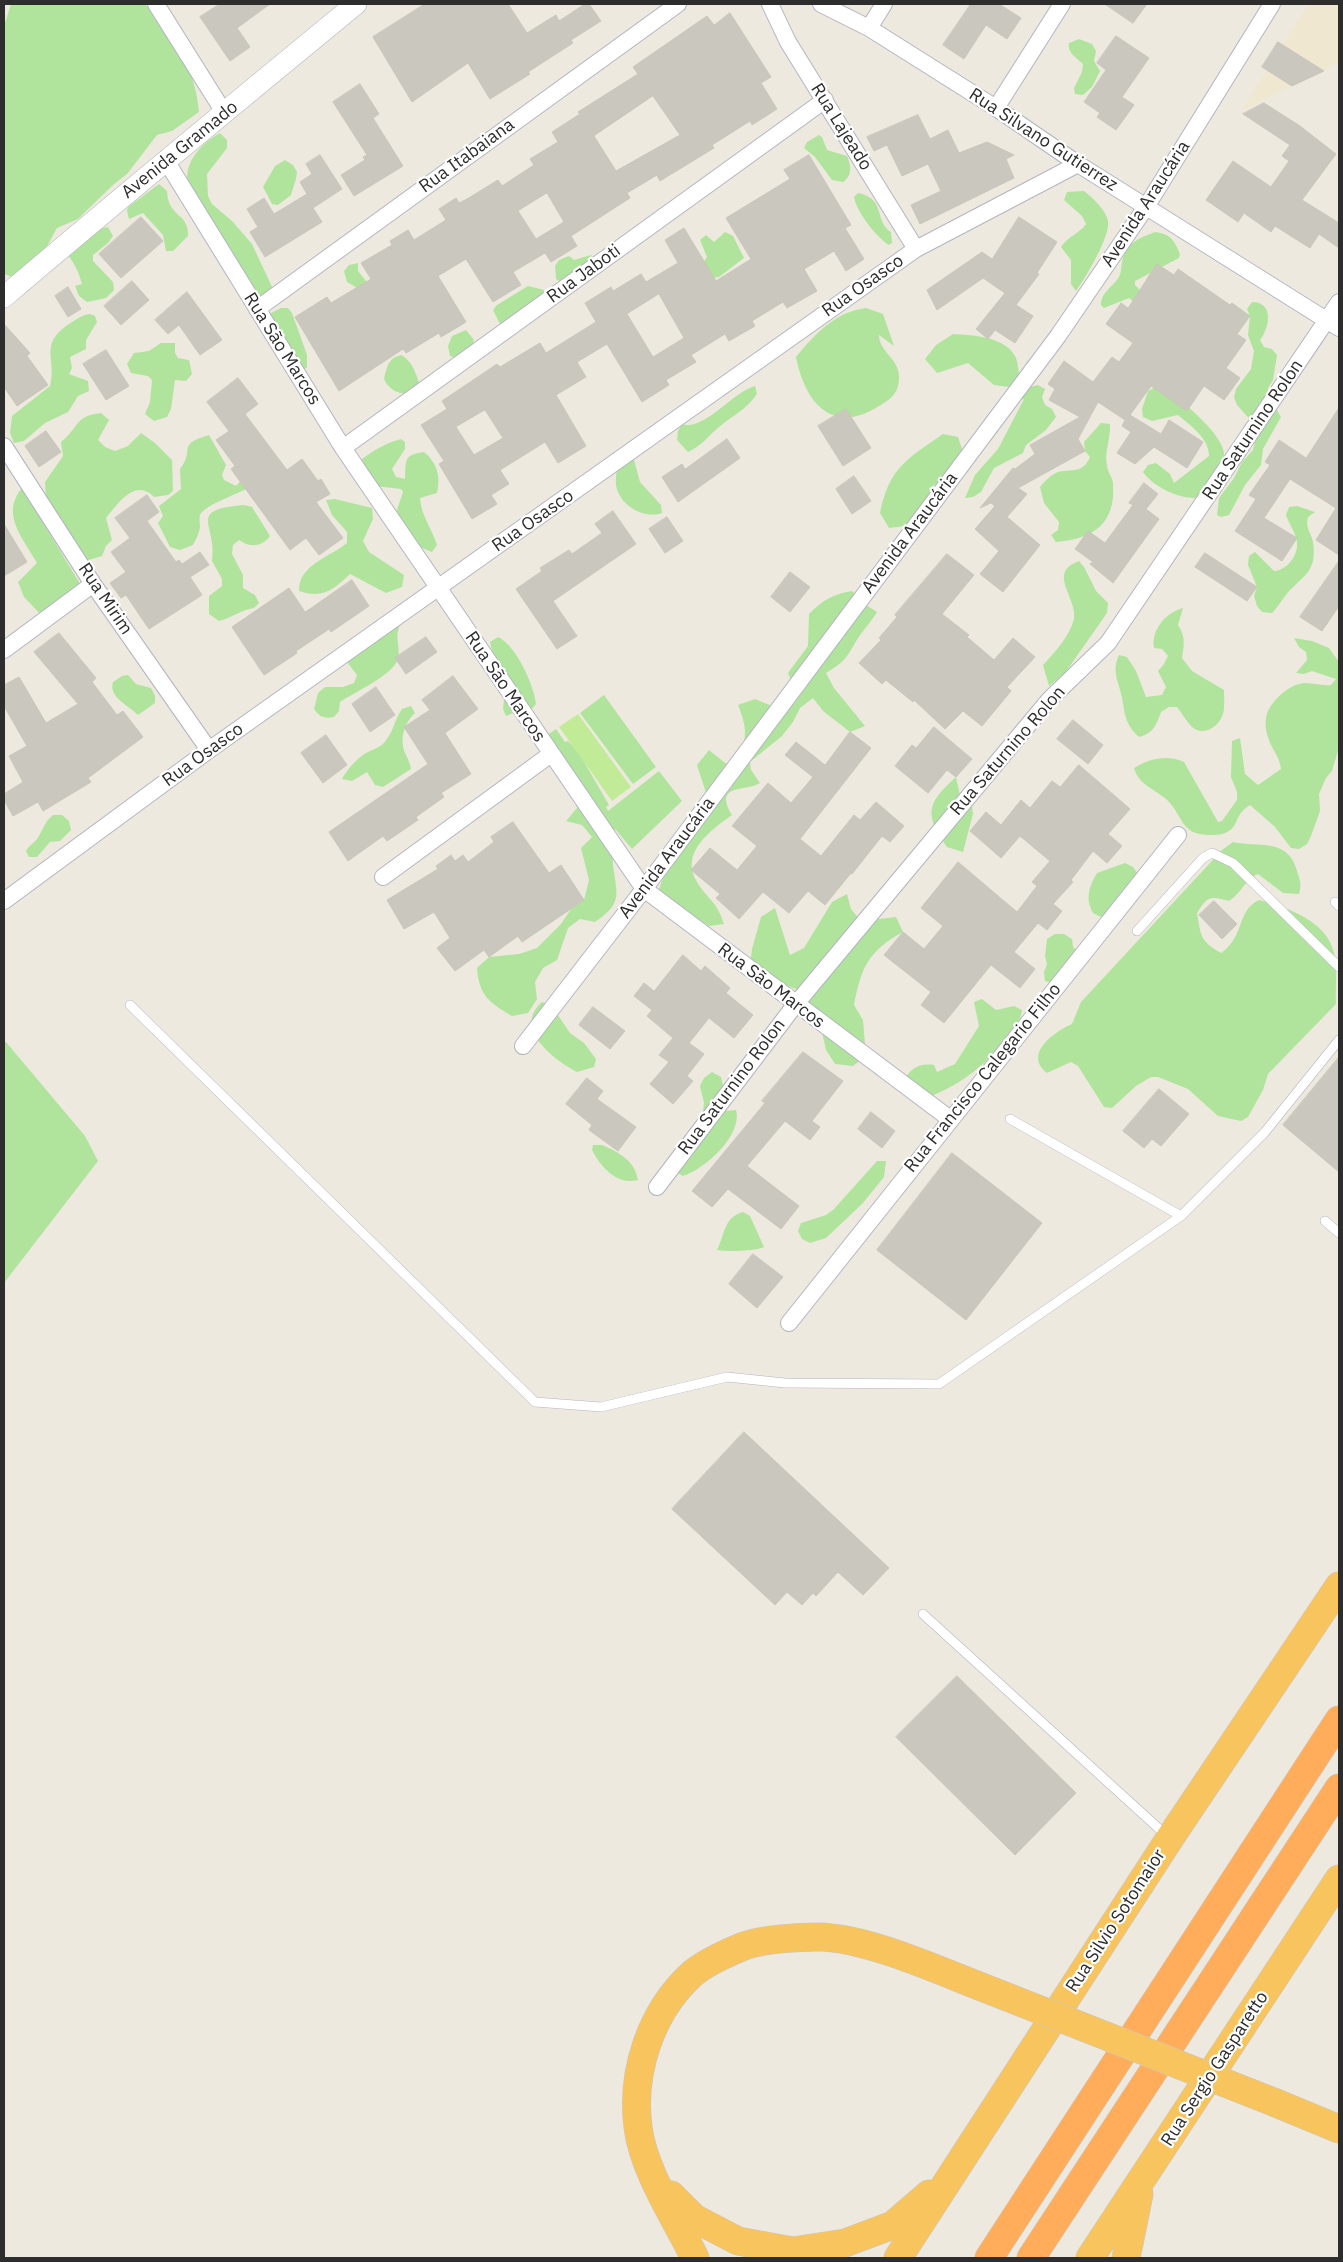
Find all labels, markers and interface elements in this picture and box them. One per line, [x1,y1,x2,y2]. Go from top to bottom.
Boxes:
street label: Rua Lajeado [806,79,876,175]
street label: Rua Silvano Gutierrez [965,84,1121,196]
street label: Avenida Gramado [118,97,242,203]
street label: Rua Itabaiana [415,114,519,198]
street label: Avenida Araucária [1097,137,1195,271]
street label: Rua Jaboti [543,240,625,308]
street label: Rua Osasco [818,250,908,322]
street label: Rua São Marcos [239,289,325,409]
street label: Rua Saturnino Rolon [1198,356,1308,504]
street label: Avenida Araucária [857,468,963,598]
street label: Rua Osasco [488,485,578,557]
street label: Rua Mirim [73,559,137,639]
street label: Rua São Marcos [460,628,550,746]
street label: Rua Saturnino Rolon [946,682,1070,820]
street label: Rua Osasco [158,718,248,792]
street label: Avenida Araucária [614,793,720,923]
street label: Rua São Marcos [713,939,829,1033]
street label: Rua Francisco Calegario Filho [900,979,1066,1177]
street label: Rua Saturnino Rolon [674,1015,790,1159]
street label: Rua Silvio Sotomaior [1062,1845,1170,1997]
street label: Rua Sergio Gasparetto [1157,1988,1273,2150]

